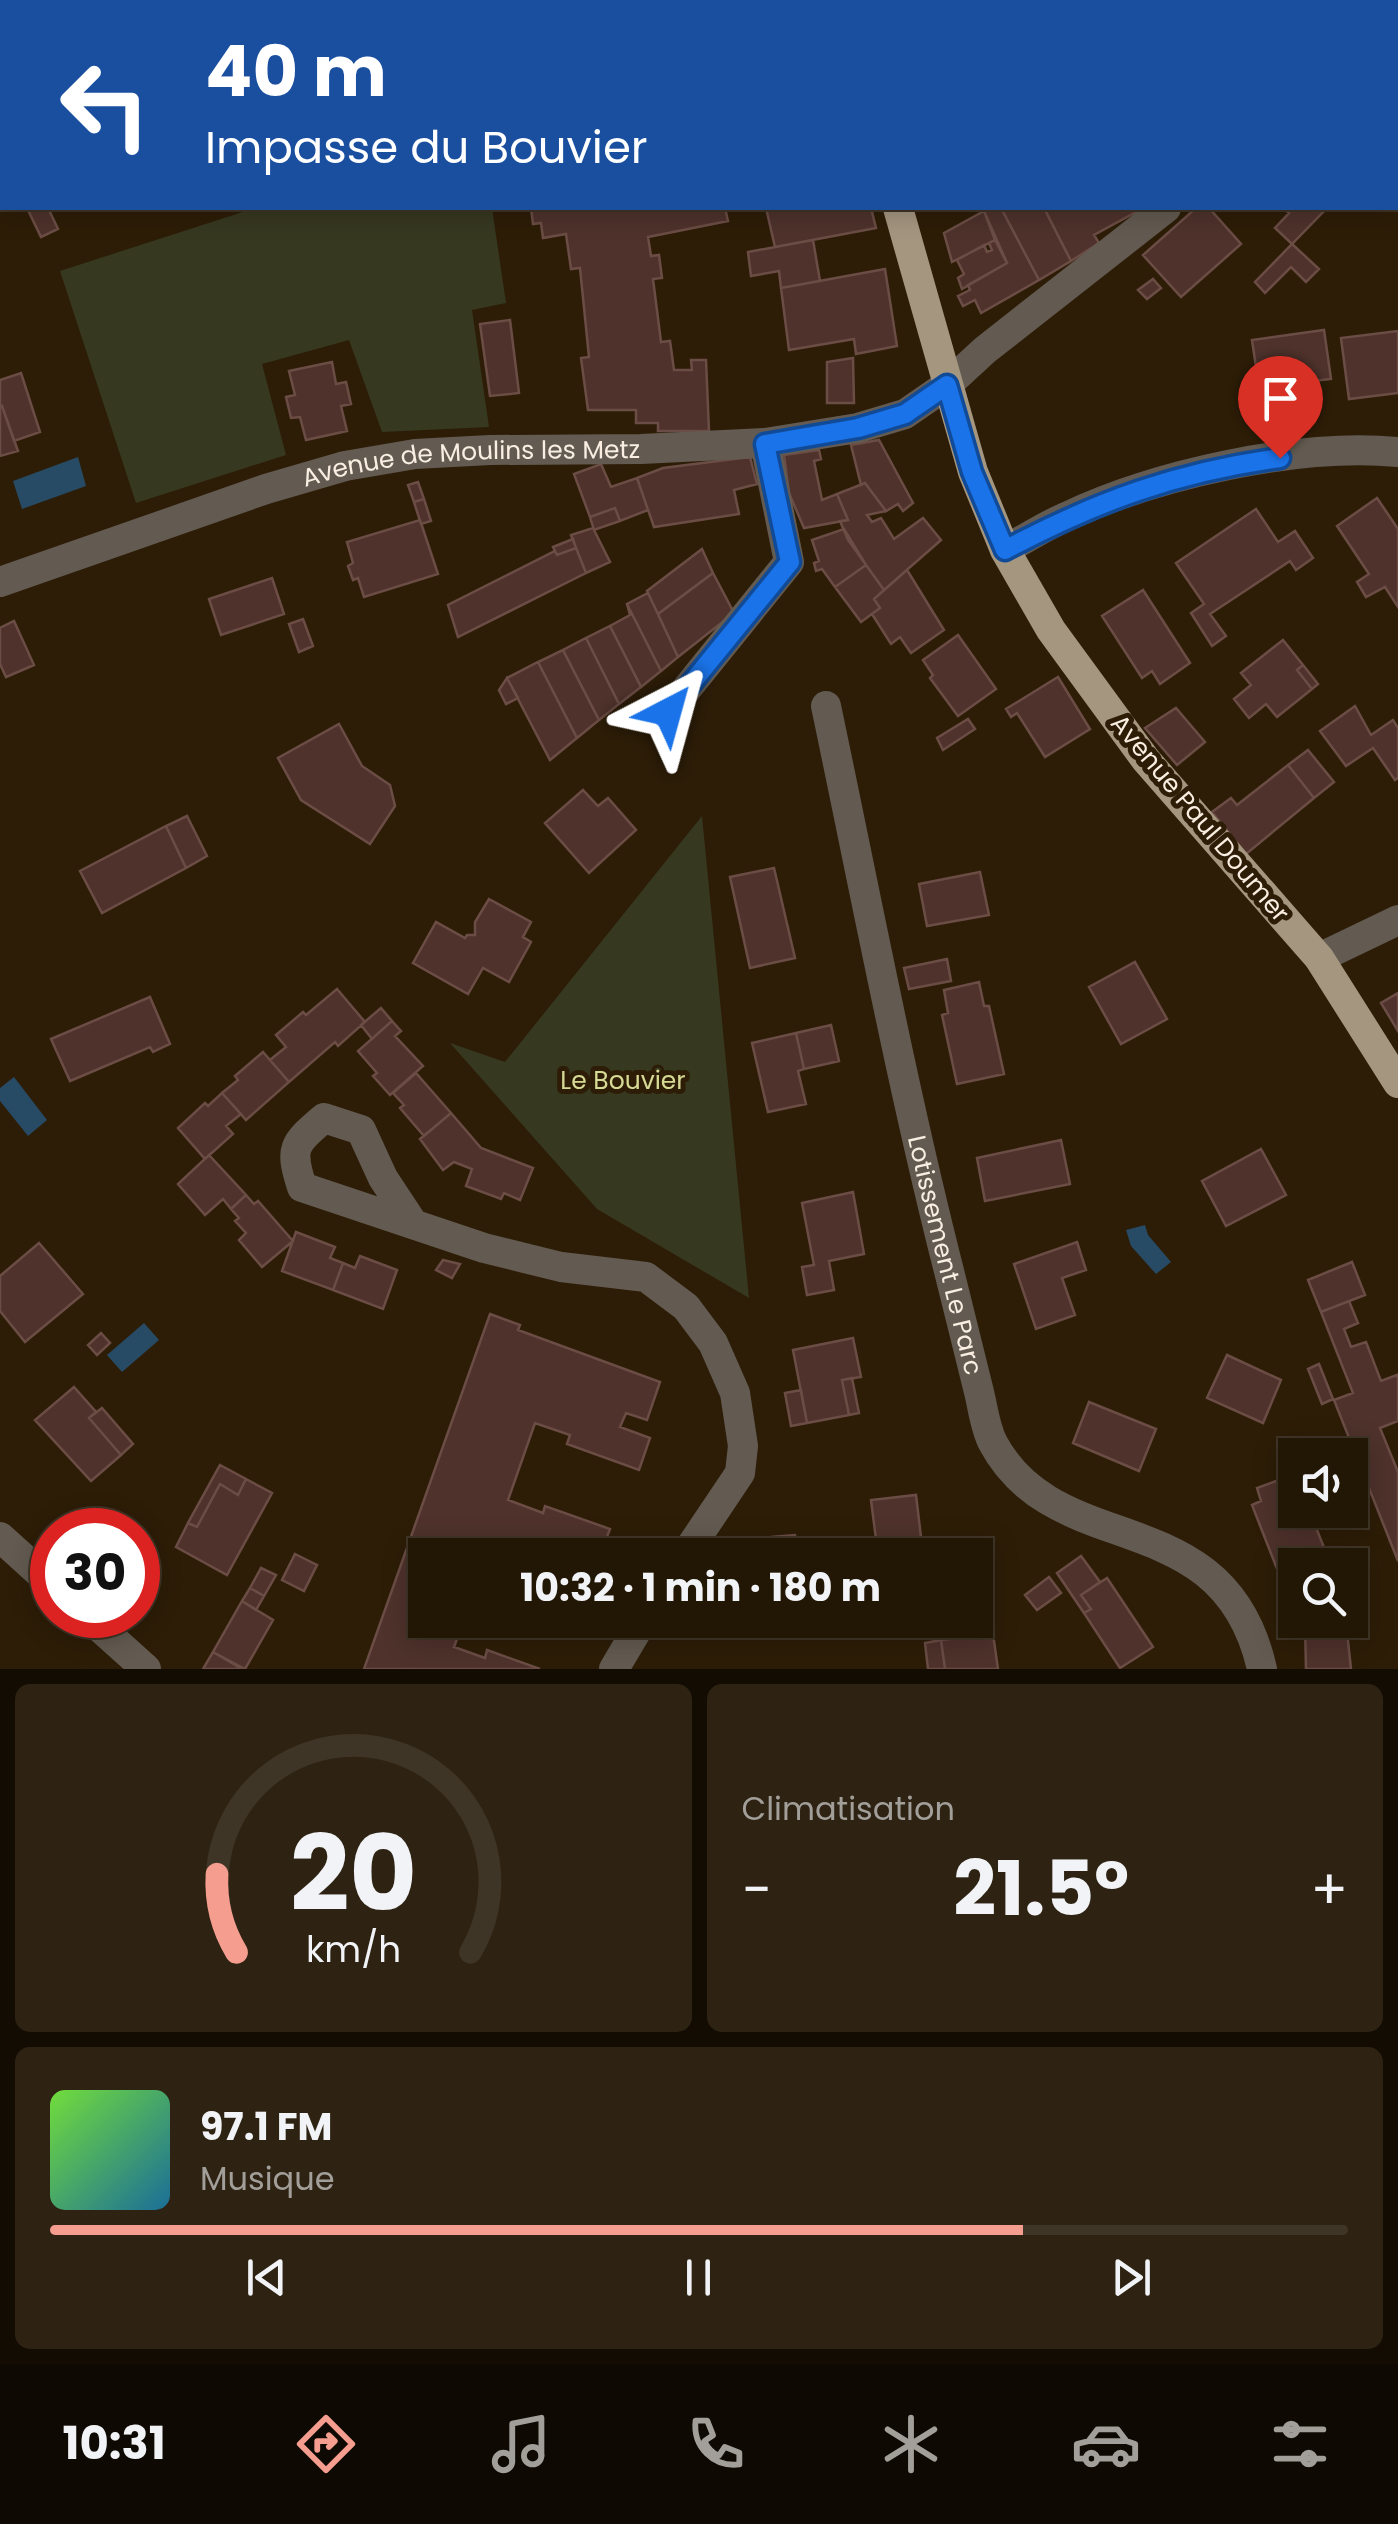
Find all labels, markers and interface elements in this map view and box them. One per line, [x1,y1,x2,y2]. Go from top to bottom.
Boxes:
text: 40 m [205,22,387,121]
icon: left [40,40,170,170]
text: Impasse du Bouvier [205,116,648,179]
pin [1238,356,1323,459]
icon: arrive [1253,371,1308,426]
street label: Avenue de Moulins les Metz [298,432,640,495]
position arrow [616,660,720,764]
street label: Avenue Paul Doumer [1103,707,1297,929]
park label: Le Bouvier [560,1063,686,1098]
street label: Lotissement Le Parc [899,1132,992,1379]
map controls [1278,1438,1368,1638]
button: sound [1278,1438,1368,1528]
speed limit sign: 30 [30,1508,160,1638]
button: search [1278,1548,1368,1638]
text: 10:32 · 1 min · 180 m [520,1561,881,1614]
text: Climatisation [742,1786,955,1831]
text: 20 [290,1801,417,1946]
text: 21.5° [953,1836,1129,1941]
text: − [742,1851,772,1928]
text: + [1310,1851,1348,1928]
text: km/h [306,1924,401,1975]
text: 97.1 FM [200,2100,332,2153]
text: Musique [200,2156,335,2201]
icon: previous [239,2250,294,2305]
icon: pause [671,2250,726,2305]
icon: next [1104,2250,1159,2305]
icon: directions [291,2409,361,2479]
icon: music [486,2409,556,2479]
icon: phone [681,2409,751,2479]
icon: climate [876,2409,946,2479]
icon: car [1071,2409,1141,2479]
icon: filters [1265,2409,1335,2479]
text: 10:31 [62,2412,166,2475]

